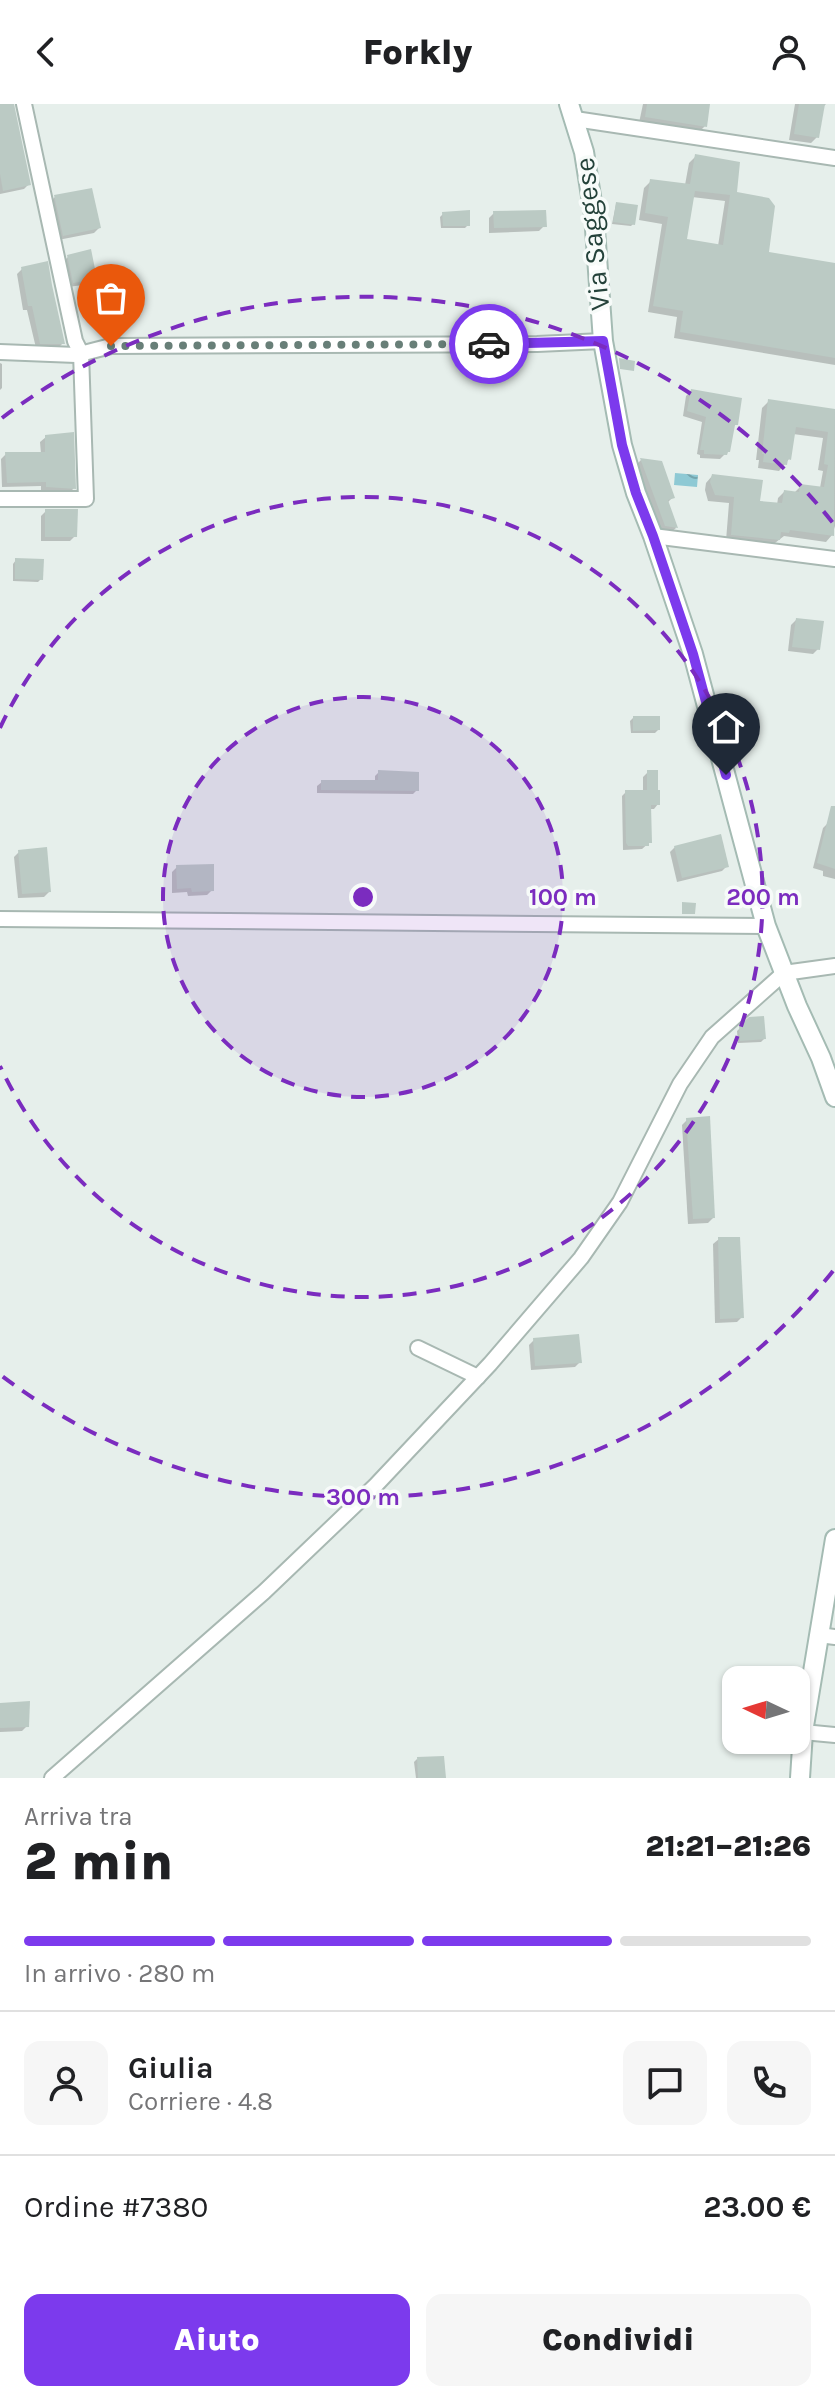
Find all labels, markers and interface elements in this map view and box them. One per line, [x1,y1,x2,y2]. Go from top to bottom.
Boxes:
icon: back [24,30,68,74]
icon: person [767,30,811,74]
text: Forkly [363,31,472,73]
street label: Via Saggese [568,156,616,312]
pin [77,264,145,346]
icon: bag [89,276,133,320]
courier [449,304,529,384]
icon: car [467,322,511,366]
pin [692,693,760,775]
icon: home [704,705,748,749]
centre of rings [349,883,377,911]
text: 100 m [529,883,597,911]
text: 200 m [726,883,800,911]
text: 300 m [326,1483,400,1511]
north arrow [722,1666,810,1754]
map controls [722,1666,810,1754]
text: Arriva tra [24,1801,133,1832]
text: 21:21–21:26 [645,1828,811,1864]
text: 2 min [24,1831,173,1892]
text: In arrivo · 280 m [24,1958,215,1989]
button: person [24,2041,108,2125]
button: chat [623,2041,707,2125]
button: phone [727,2041,811,2125]
text: Giulia [128,2050,214,2086]
text: Corriere · 4.8 [128,2086,273,2117]
text: Ordine #7380 [24,2189,208,2225]
text: 23.00 € [703,2189,811,2225]
button: Aiuto [24,2294,410,2386]
button: Condividi [426,2294,811,2386]

